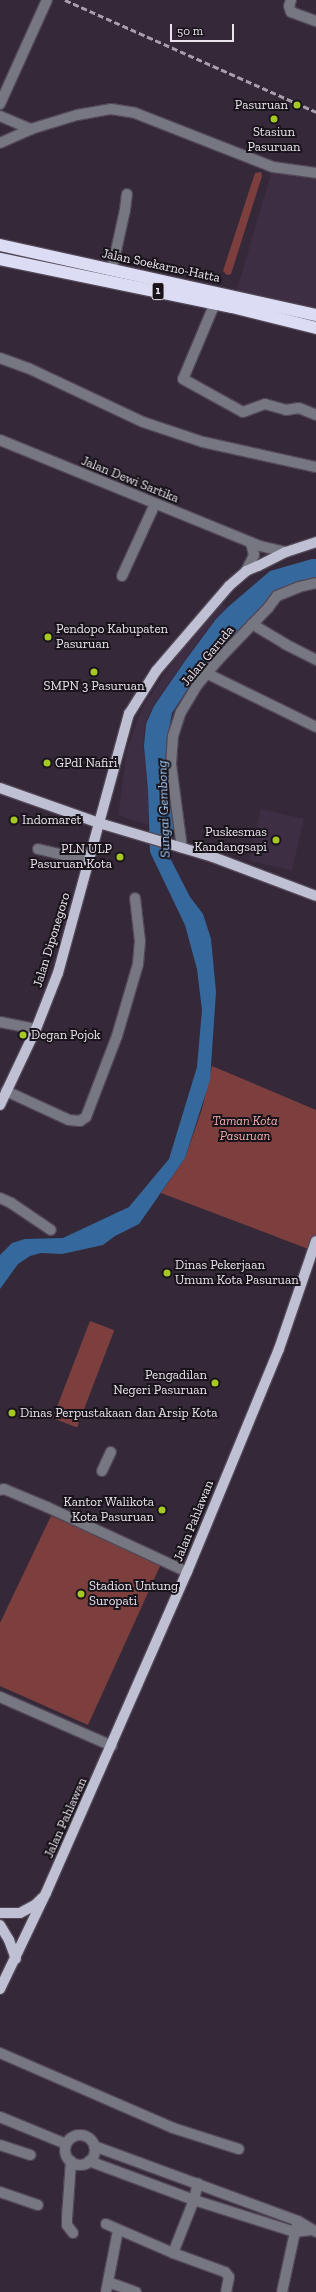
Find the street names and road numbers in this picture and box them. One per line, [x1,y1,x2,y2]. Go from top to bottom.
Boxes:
street label: Jalan Soekarno-Hatta [100,246,222,286]
road number: 1 [151,281,165,301]
street label: Jalan Dewi Sartika [79,453,181,507]
street label: Jalan Garuda [178,623,238,689]
street label: Jalan Diponegoro [30,891,74,989]
street label: Jalan Pahlawan [171,1478,217,1564]
street label: Jalan Pahlawan [41,1775,91,1861]

